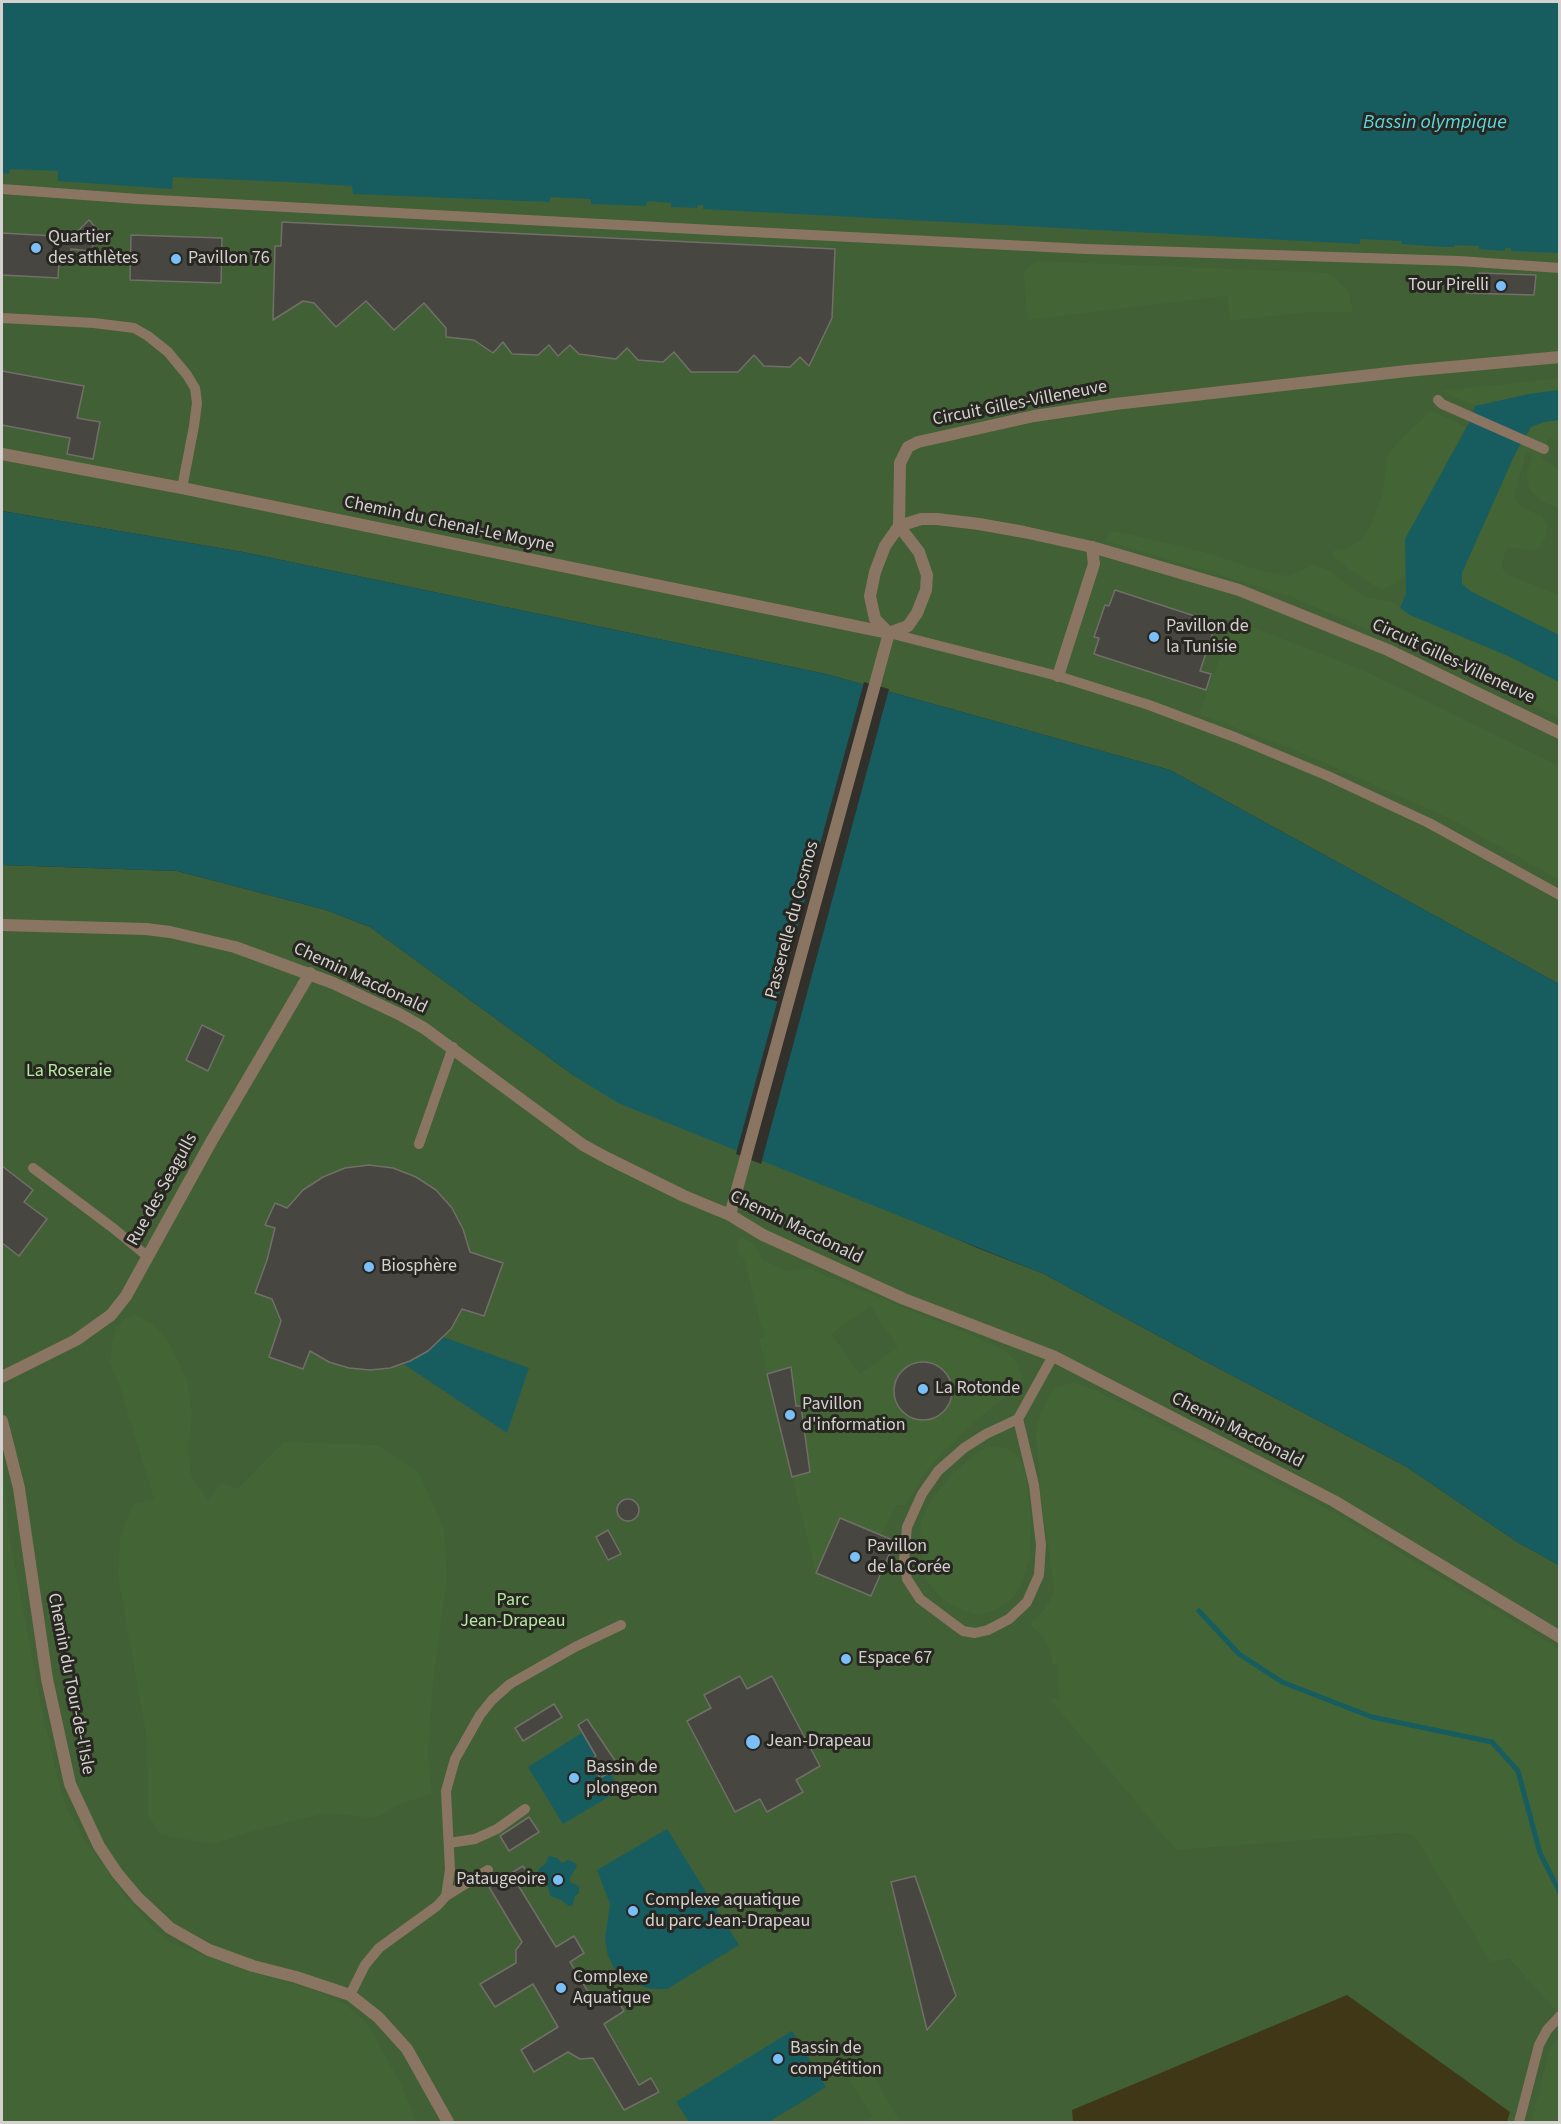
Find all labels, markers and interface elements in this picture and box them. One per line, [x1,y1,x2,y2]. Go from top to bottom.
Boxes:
water label: Bassin olympique [1363,112,1507,136]
place label: Quartier des athlètes [48,227,138,270]
marker: Quartier des athlètes [29,241,43,255]
place label: Pavillon 76 [188,248,270,270]
marker: Pavillon 76 [169,252,183,266]
place label: Tour Pirelli [1408,275,1489,297]
marker: Tour Pirelli [1494,279,1508,293]
street label: Circuit Gilles-Villeneuve [931,376,1109,432]
street label: Chemin du Chenal-Le Moyne [342,492,556,558]
street label: Circuit Gilles-Villeneuve [1368,615,1538,709]
place label: Pavillon de la Tunisie [1166,616,1249,658]
marker: Pavillon de la Tunisie [1147,630,1161,644]
street label: Passerelle du Cosmos [762,839,824,1001]
street label: Chemin Macdonald [290,939,430,1019]
park label: La Roseraie [26,1061,112,1083]
street label: Rue des Seagulls [123,1130,203,1250]
street label: Chemin Macdonald [726,1187,866,1269]
place label: Biosphère [381,1256,457,1278]
marker: Biosphère [362,1260,376,1274]
place label: La Rotonde [935,1378,1020,1400]
marker: La Rotonde [916,1382,930,1396]
street label: Chemin Macdonald [1167,1388,1307,1474]
place label: Pavillon d'information [802,1394,906,1436]
marker: Pavillon d'information [783,1408,797,1422]
place label: Pavillon de la Corée [867,1536,951,1578]
marker: Pavillon de la Corée [848,1550,862,1564]
park label: Parc Jean-Drapeau [460,1590,566,1632]
street label: Chemin du Tour-de-l'Isle [42,1592,98,1776]
place label: Espace 67 [858,1648,932,1670]
marker: Espace 67 [839,1652,853,1666]
place label: Jean-Drapeau [766,1731,871,1753]
marker: Jean-Drapeau [744,1733,762,1751]
place label: Bassin de plongeon [586,1757,658,1800]
marker: Bassin de plongeon [567,1771,581,1785]
place label: Pataugeoire [456,1869,546,1891]
marker: Pataugeoire [551,1873,565,1887]
place label: Complexe aquatique du parc Jean-Drapeau [645,1890,810,1932]
marker: Complexe aquatique du parc Jean-Drapeau [626,1904,640,1918]
place label: Complexe Aquatique [573,1967,651,2010]
marker: Complexe Aquatique [554,1981,568,1995]
place label: Bassin de compétition [790,2038,882,2080]
marker: Bassin de compétition [771,2052,785,2066]

